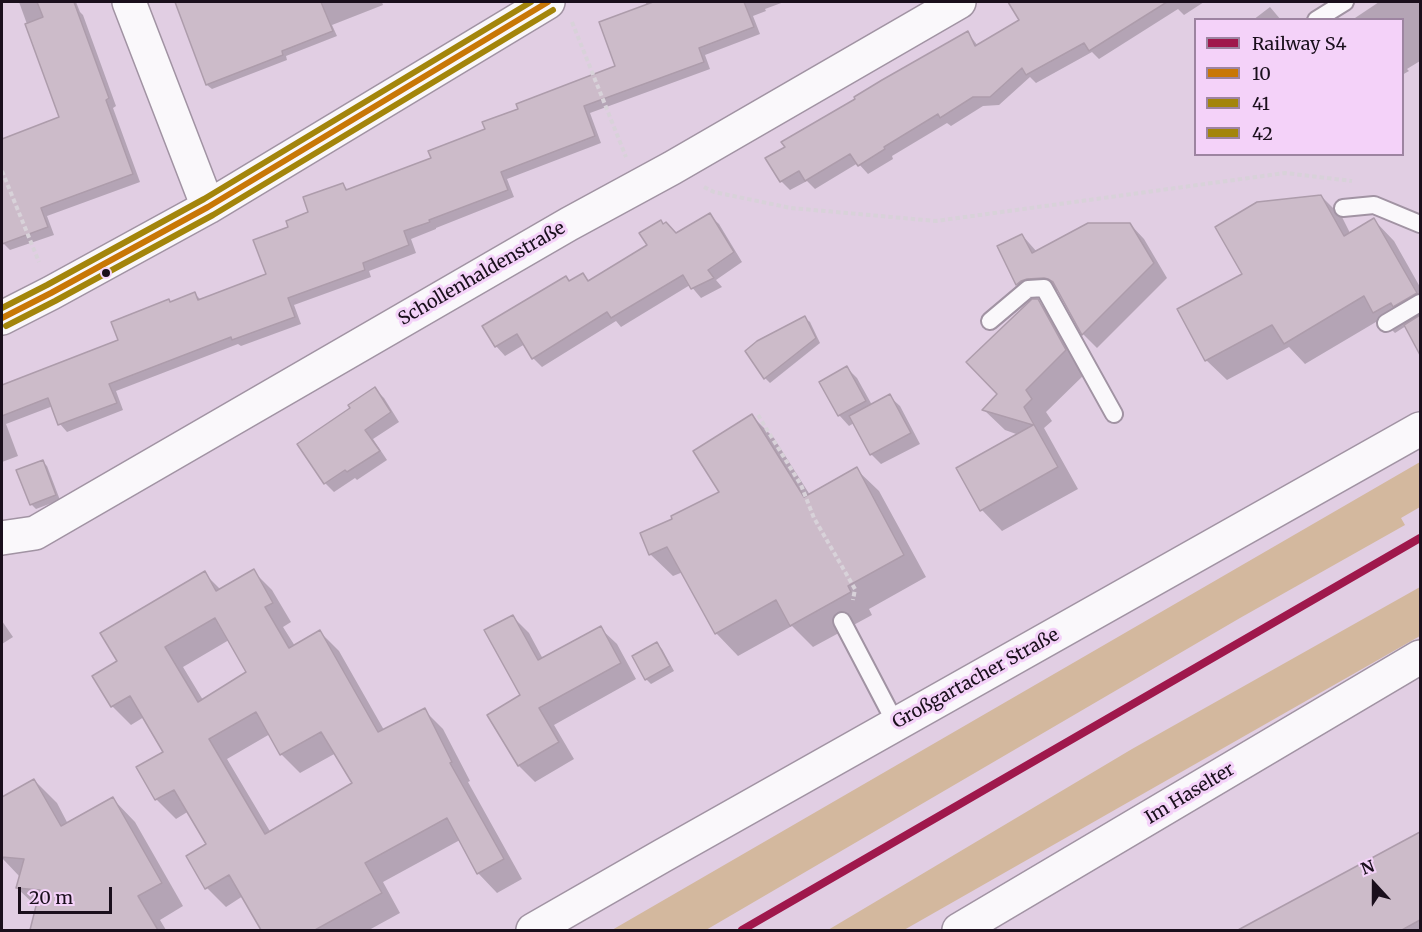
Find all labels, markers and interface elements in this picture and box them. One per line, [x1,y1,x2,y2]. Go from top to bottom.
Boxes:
legend [1194,18,1404,156]
text: Railway S4 [1252,32,1347,55]
text: 10 [1252,62,1271,85]
text: 41 [1252,92,1270,115]
text: 42 [1252,122,1273,145]
street label: Schollenhaldenstraße [395,217,569,331]
unlabelled marker [100,267,112,279]
street label: Großgartacher Straße [889,624,1063,734]
street label: Im Haselter [1141,759,1239,829]
north arrow [1344,854,1404,914]
text: N [1358,856,1377,879]
scale bar [21,875,116,913]
text: 20 m [29,886,73,909]

